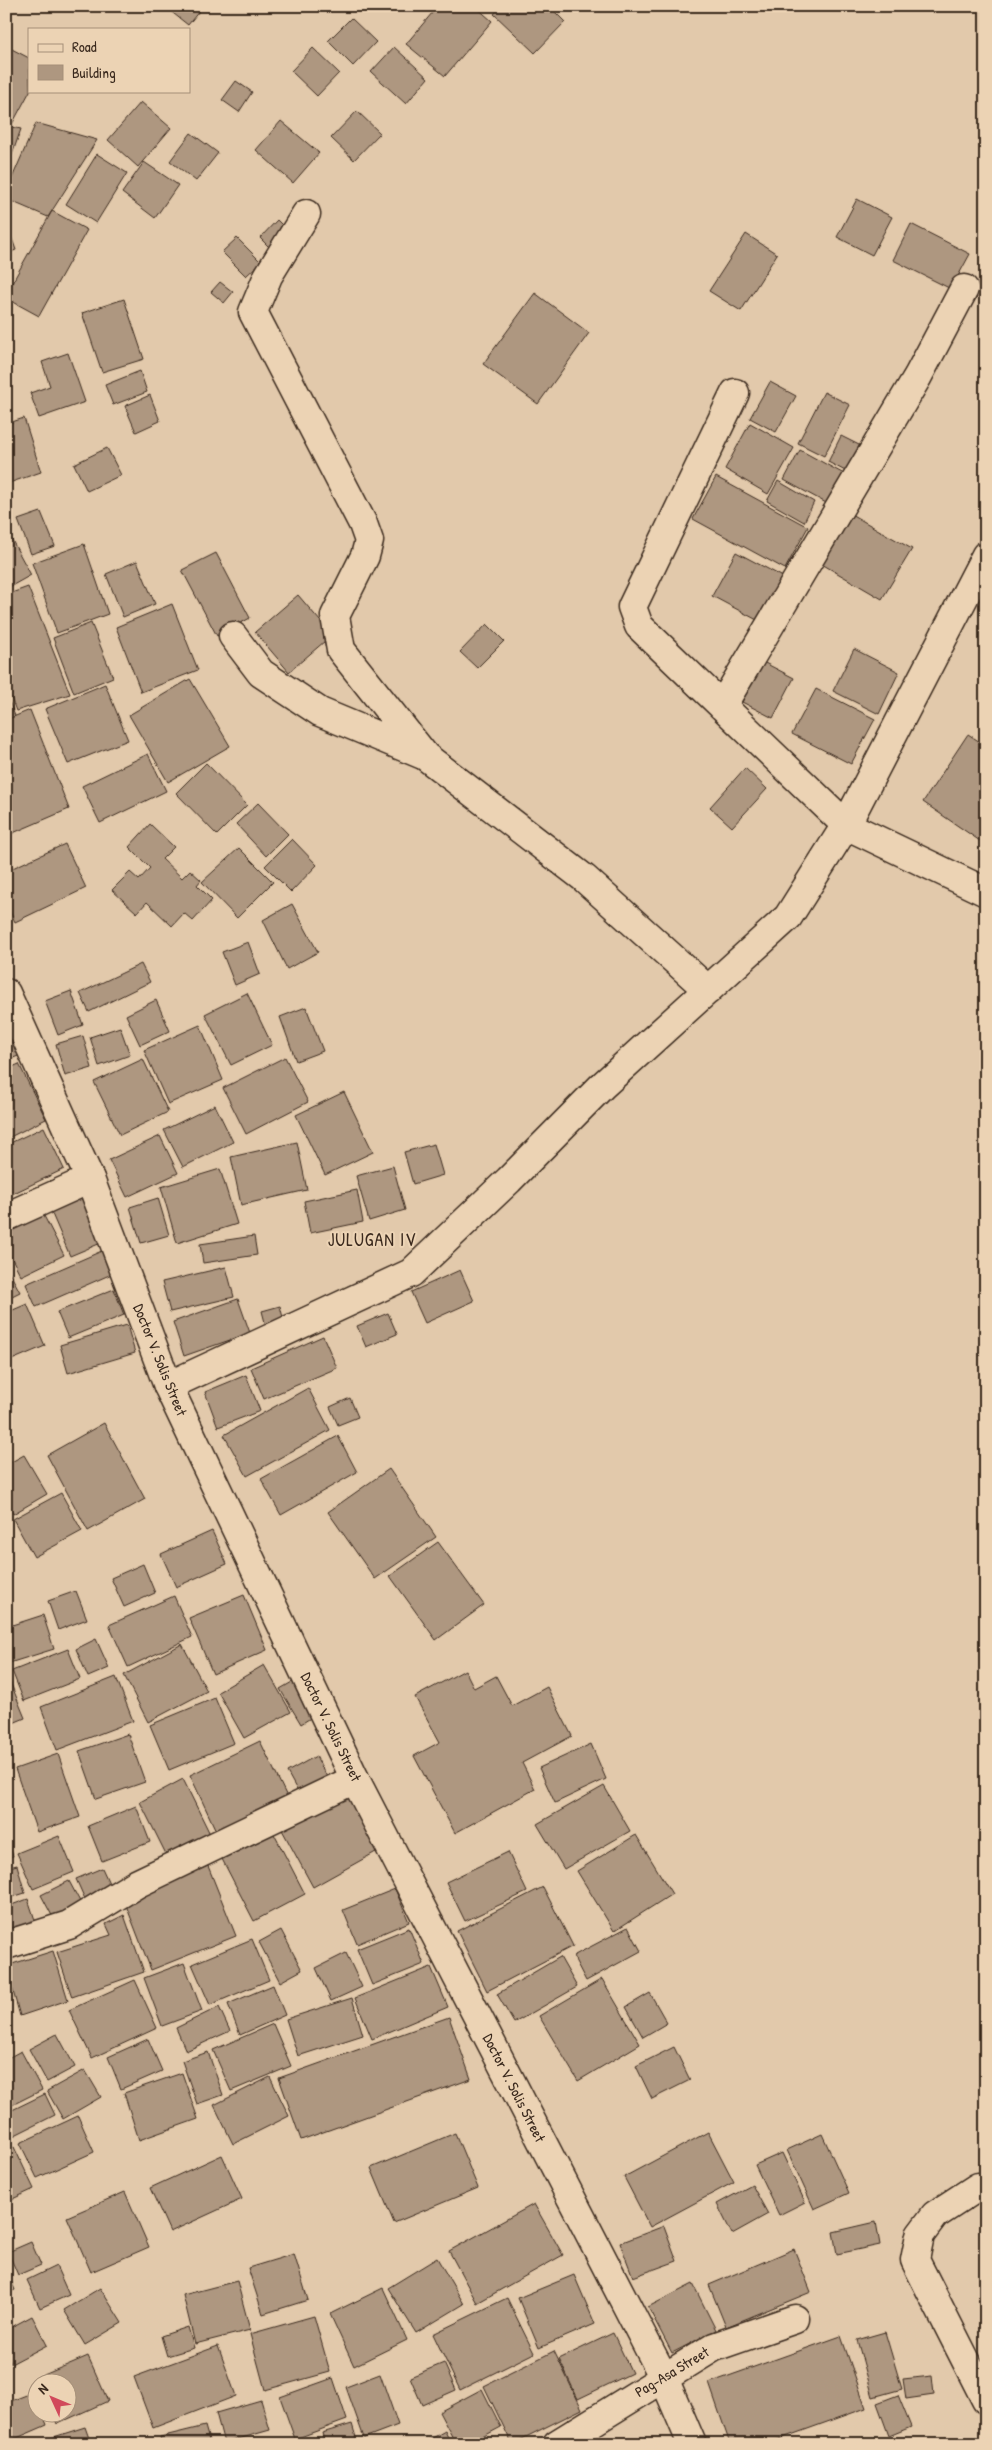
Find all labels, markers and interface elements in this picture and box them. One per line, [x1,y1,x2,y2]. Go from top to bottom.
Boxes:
legend [28,28,190,92]
text: Road [72,36,97,57]
text: Building [72,62,116,83]
district label: JULUGAN IV [328,1227,416,1252]
street label: Doctor V. Solis Street [128,1301,193,1420]
street label: Doctor V. Solis Street [296,1669,367,1786]
street label: Doctor V. Solis Street [478,2030,551,2146]
street label: Pag-Asa Street [631,2341,714,2402]
north arrow [28,2372,78,2422]
text: N [33,2379,52,2398]

